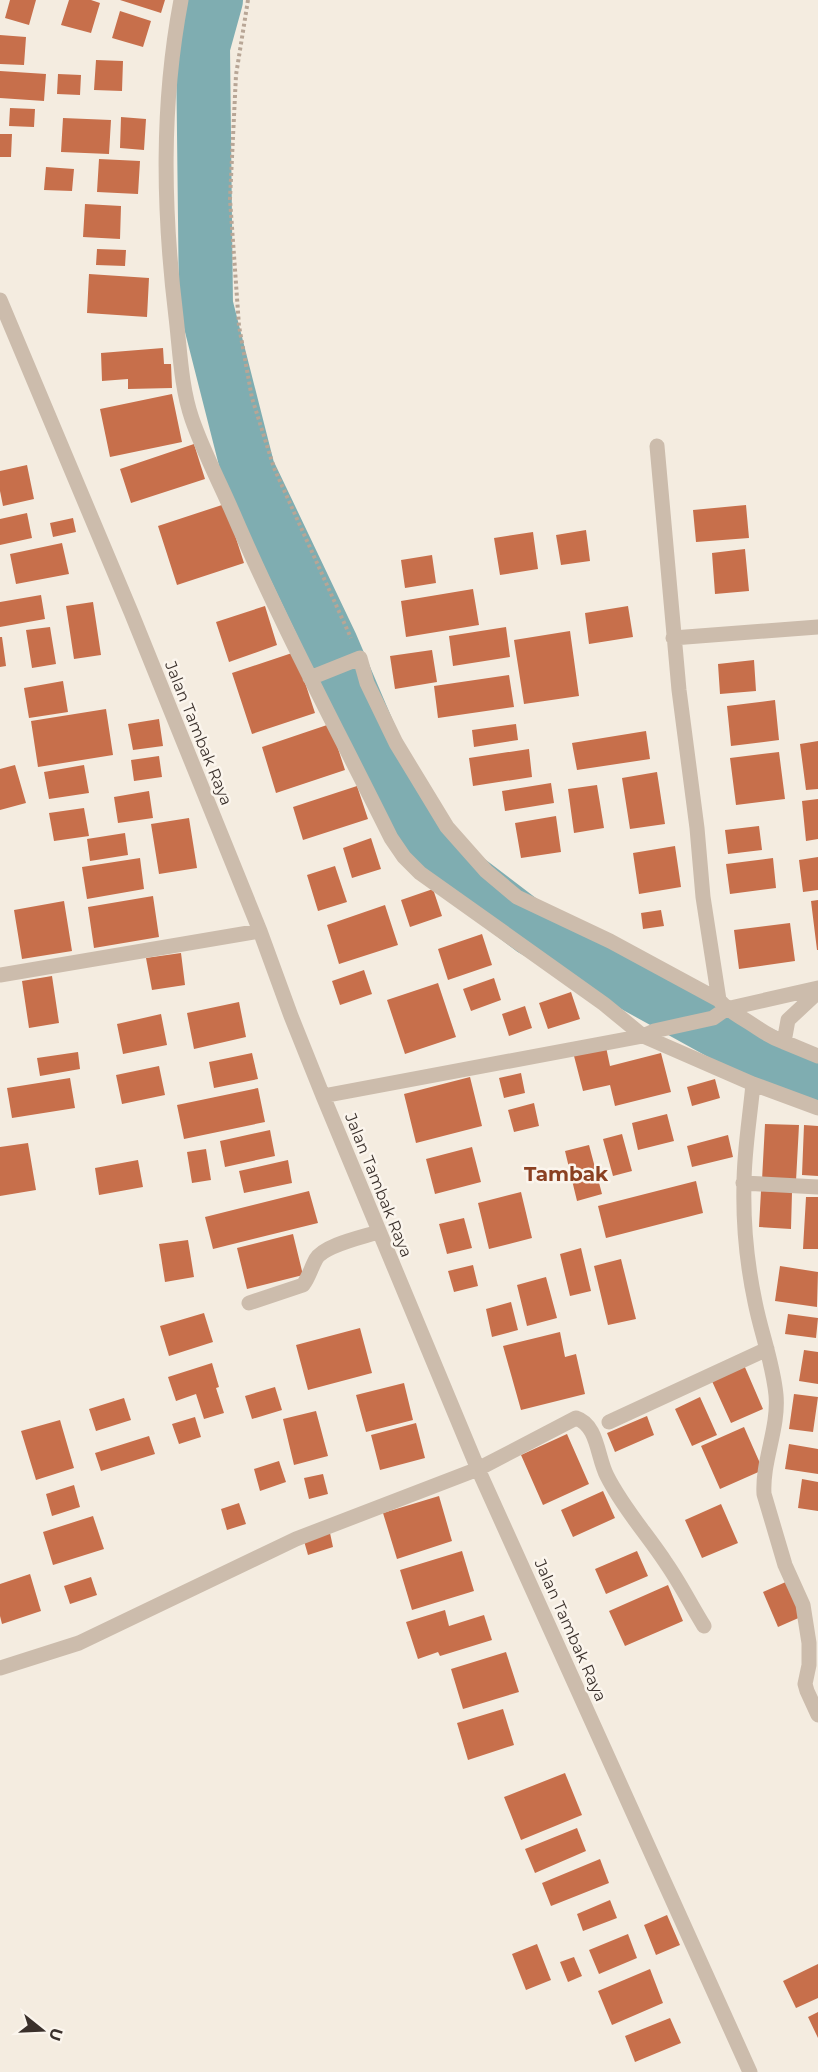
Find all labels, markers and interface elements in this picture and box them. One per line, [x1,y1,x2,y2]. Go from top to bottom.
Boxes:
street label: Jalan Tambak Raya [161,657,236,808]
street label: Jalan Tambak Raya [341,1109,416,1260]
district label: Tambak [524,1162,609,1186]
street label: Jalan Tambak Raya [530,1555,610,1704]
north arrow [12,2000,72,2060]
text: U [45,2026,67,2043]

